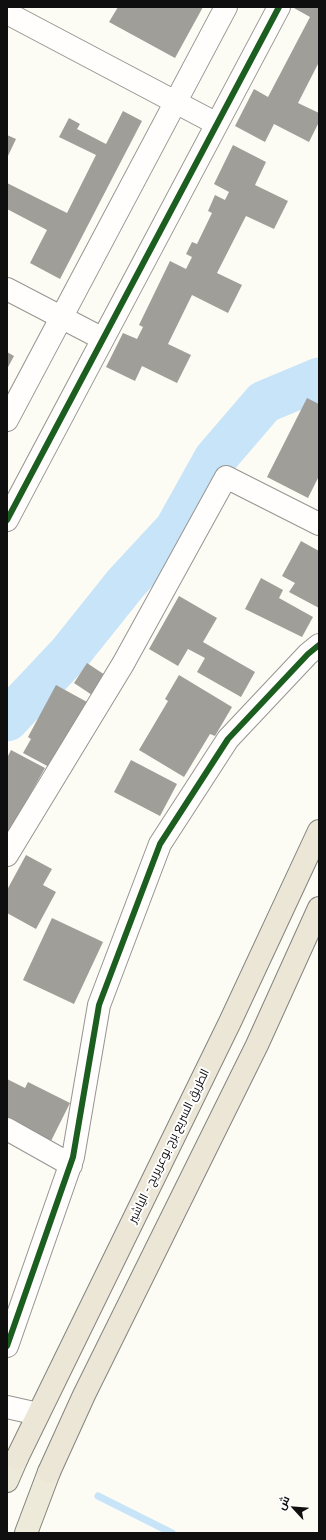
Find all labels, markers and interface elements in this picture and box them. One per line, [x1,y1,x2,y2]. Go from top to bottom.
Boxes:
street label: الطريق السريع برج بوعريريج - الياشير [125,1067,213,1225]
north arrow [274,1488,314,1528]
text: ش [274,1493,293,1512]

